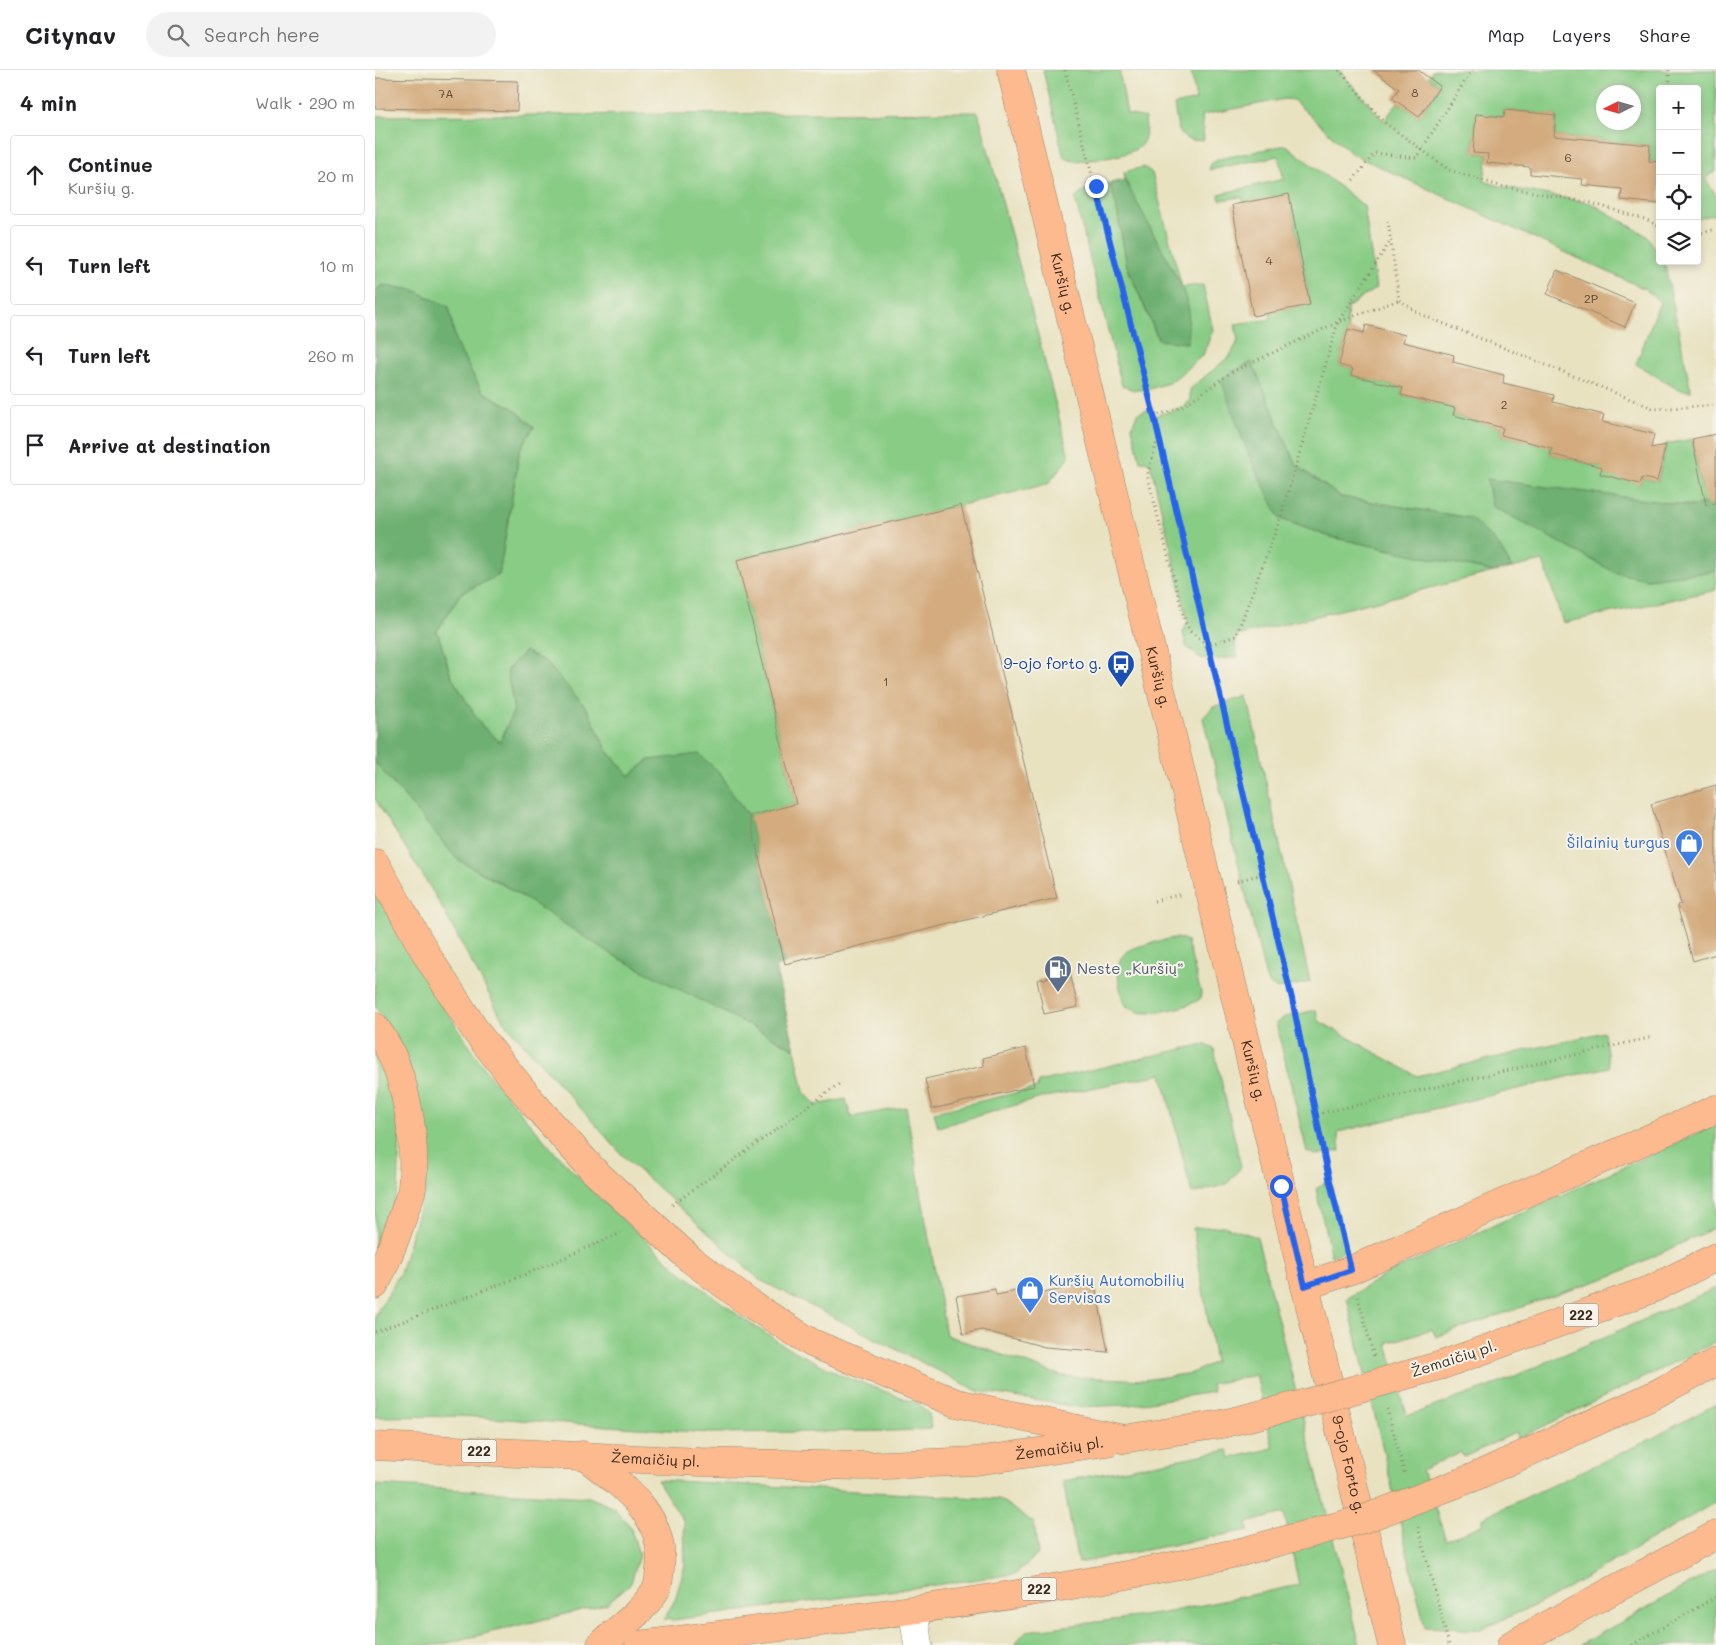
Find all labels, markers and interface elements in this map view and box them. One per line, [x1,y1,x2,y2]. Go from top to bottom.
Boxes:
search box [146,12,496,57]
text: Citynav [25,19,116,50]
icon: search [164,21,192,49]
text: Search here [204,22,320,47]
text: Map [1488,23,1524,47]
text: Layers [1552,23,1611,47]
text: Share [1639,23,1691,47]
house number: 8 [1411,84,1419,100]
house number: 7A [439,85,453,101]
north arrow [1596,85,1641,130]
map controls [1656,85,1701,265]
button: + [1656,85,1701,130]
text: 4 min [20,89,77,116]
text: Walk · 290 m [255,92,355,113]
button: − [1656,130,1701,175]
house number: 6 [1564,149,1572,165]
text: Continue [68,152,153,177]
icon: ahead [21,161,49,189]
text: 20 m [317,165,354,186]
route end [1085,175,1108,198]
button: locate [1656,175,1701,220]
text: Kuršių g. [68,177,135,198]
button: layers [1656,220,1701,265]
icon: left [21,251,49,279]
street label: Kuršių g. [1047,251,1081,317]
house number: 4 [1265,252,1273,268]
text: Turn left [68,253,151,278]
text: 10 m [319,255,354,276]
house number: 2P [1584,290,1598,306]
icon: left [21,341,49,369]
text: Turn left [68,343,151,368]
text: 260 m [308,345,354,366]
house number: 2 [1501,396,1507,412]
icon: arrive [21,431,49,459]
text: Arrive at destination [68,433,271,458]
street label: Kuršių g. [1142,644,1176,710]
bus stop icon: 9-ojo forto g. [1106,649,1136,688]
place label: 9-ojo forto g. [1003,653,1102,673]
house number: 1 [883,673,889,689]
shop icon: Šilainių turgus [1674,828,1704,867]
place label: Šilainių turgus [1567,832,1670,852]
fuel station icon: Neste „Kuršių“ [1043,954,1073,993]
place label: Neste „Kuršių“ [1077,958,1184,978]
street label: Kuršių g. [1237,1038,1271,1104]
route start [1270,1175,1293,1198]
place label: Kuršių Automobilių Servisas [1049,1270,1184,1307]
shop icon: Kuršių Automobilių Servisas [1015,1275,1045,1314]
road number: 222 [1563,1304,1599,1326]
street label: Žemaičių pl. [1408,1335,1499,1381]
street label: 9-ojo Forto g. [1328,1413,1371,1516]
street label: Žemaičių pl. [1014,1432,1105,1464]
road number: 222 [461,1440,497,1462]
street label: Žemaičių pl. [611,1447,701,1471]
road number: 222 [1021,1578,1057,1600]

